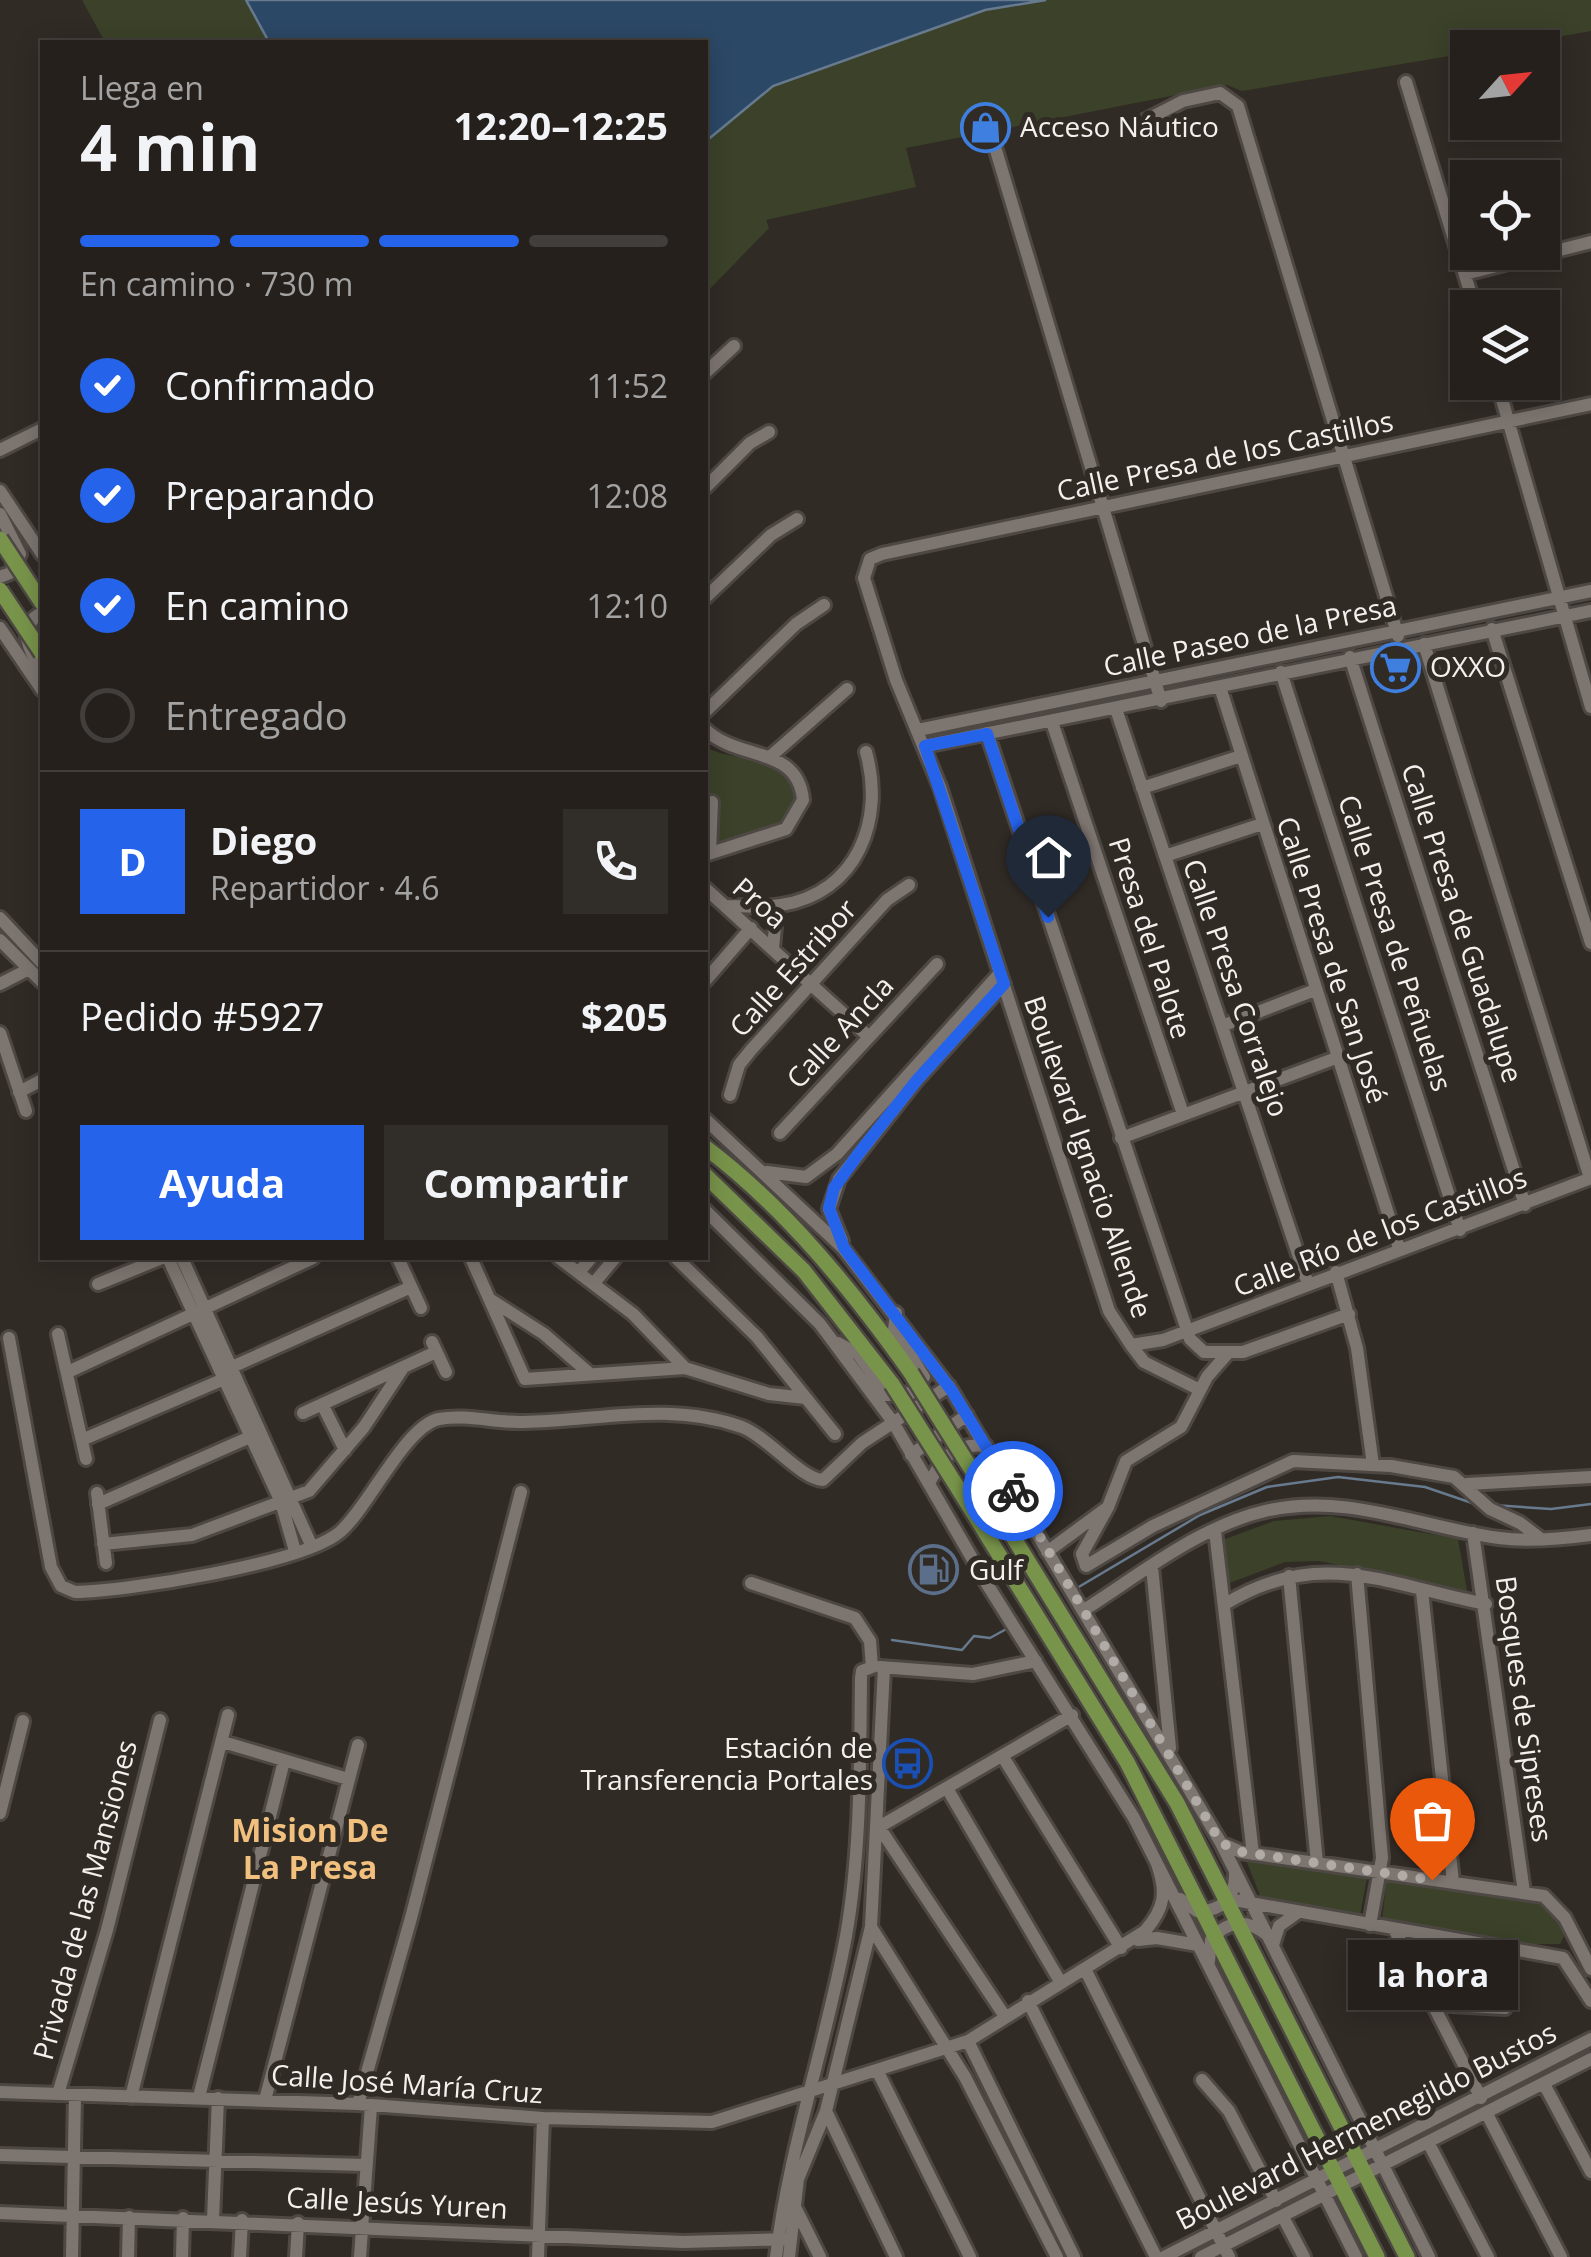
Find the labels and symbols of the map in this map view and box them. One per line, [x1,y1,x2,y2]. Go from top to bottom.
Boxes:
north arrow [1450,30,1560,140]
shop icon: Acceso Náutico [959,101,1011,153]
place label: Acceso Náutico [1020,107,1219,145]
street label: Calle Presa de los Castillos [1053,401,1397,509]
street label: Calle Paseo de la Presa [1100,585,1400,685]
supermarket icon: OXXO [1369,641,1421,693]
place label: OXXO [1430,647,1506,685]
street label: Calle Presa de Guadalupe [1393,758,1533,1087]
street label: Calle Presa de Peñuelas [1330,790,1462,1096]
street label: Calle Presa de San José [1269,811,1397,1108]
pin [1006,815,1091,918]
street label: Presa del Palote [1101,832,1201,1043]
street label: Calle Presa Corralejo [1175,854,1299,1122]
street label: Proa [725,868,796,936]
street label: Calle Estribor [720,890,865,1044]
street label: Calle Ancla [777,967,901,1096]
street label: Boulevard Ignacio Allende [1016,991,1162,1323]
street label: Calle Río de los Castillos [1227,1158,1532,1305]
courier [963,1441,1063,1541]
fuel station icon: Gulf [908,1544,960,1596]
place label: Gulf [969,1550,1025,1588]
street label: Bosques de Sipreses [1488,1573,1562,1844]
place label: Estación de Transferencia Portales [580,1728,873,1798]
street label: Privada de las Mansiones [23,1736,145,2064]
bus stop icon: Estación de Transferencia Portales [882,1738,934,1790]
pin [1390,1778,1475,1881]
district label: Mision De La Presa [231,1808,389,1888]
callout: la hora [1347,1940,1517,2010]
street label: Boulevard Hermenegildo Bustos [1169,2012,1562,2238]
street label: Calle José María Cruz [270,2055,544,2111]
street label: Calle Jesús Yuren [285,2177,509,2227]

